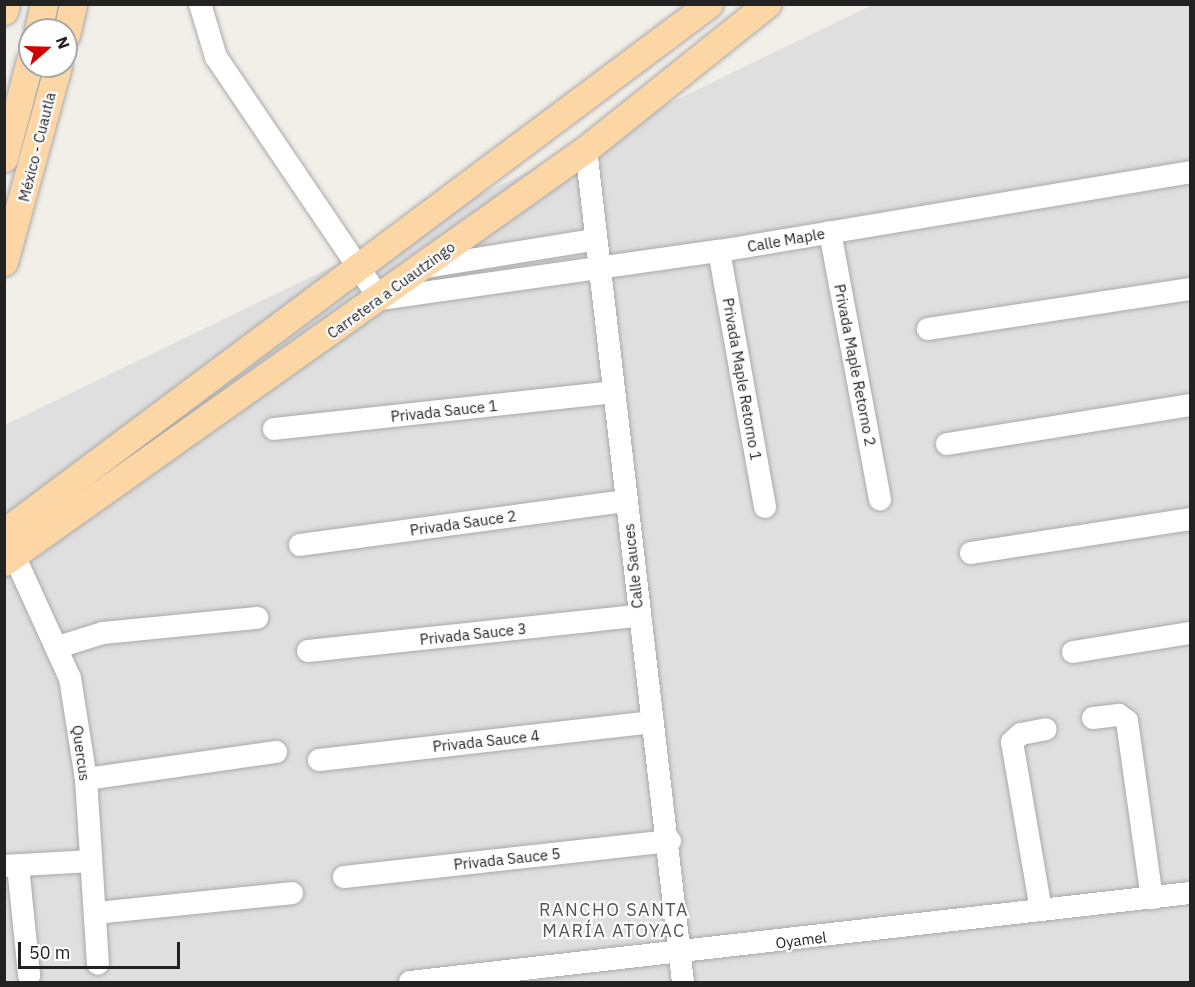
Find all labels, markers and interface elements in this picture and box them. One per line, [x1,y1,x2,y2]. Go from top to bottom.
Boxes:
north arrow [18,18,78,78]
text: N [52,34,74,51]
street label: México - Cuautla [15,90,59,204]
street label: Calle Maple [746,224,826,256]
street label: Carretera a Cuautzingo [324,238,458,342]
street label: Privada Maple Retorno 2 [830,282,880,448]
street label: Privada Maple Retorno 1 [719,296,765,462]
street label: Privada Sauce 1 [390,396,498,426]
street label: Privada Sauce 2 [409,507,517,539]
street label: Calle Sauces [620,523,646,609]
street label: Privada Sauce 3 [419,619,527,649]
street label: Quercus [68,724,94,782]
street label: Privada Sauce 4 [432,726,540,756]
street label: Privada Sauce 5 [453,844,561,874]
district label: RANCHO SANTA MARÍA ATOYAC [539,900,689,942]
street label: Oyamel [774,928,828,952]
scale bar [21,930,183,968]
text: 50 m [29,941,71,964]

